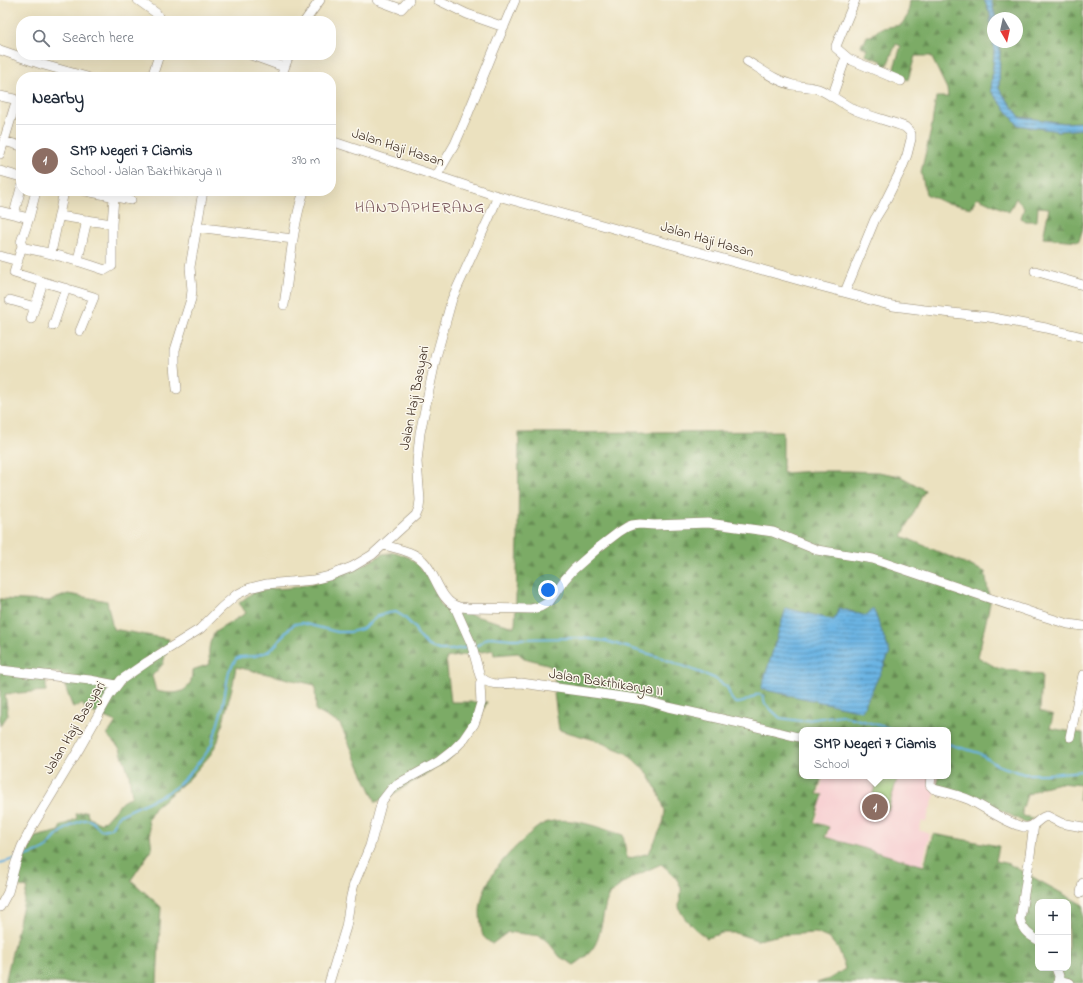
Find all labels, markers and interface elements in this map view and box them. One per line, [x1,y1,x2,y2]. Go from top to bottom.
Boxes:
north arrow [987,12,1023,48]
search box [16,16,336,60]
icon: search [30,27,52,49]
text: Search here [62,27,134,49]
text: Nearby [32,86,84,111]
street label: Jalan Haji Hasan [349,123,447,173]
text: SMP Negeri 7 Ciamis [70,140,193,162]
text: 1 [43,151,47,170]
text: 390 m [292,151,320,170]
text: School · Jalan Bakthikarya II [70,162,222,181]
district label: HANDAPHERANG [355,196,485,220]
street label: Jalan Haji Hasan [658,217,756,263]
street label: Jalan Haji Basyari [395,344,436,452]
your location [538,580,558,600]
street label: Jalan Bakthikarya II [547,664,665,703]
street label: Jalan Haji Basyari [39,677,112,779]
popup [799,727,951,779]
text: SMP Negeri 7 Ciamis [814,733,936,755]
text: School [814,755,849,774]
pin: 1 [862,792,888,822]
map controls [1035,899,1071,971]
button: + [1035,899,1071,935]
button: − [1035,935,1071,971]

